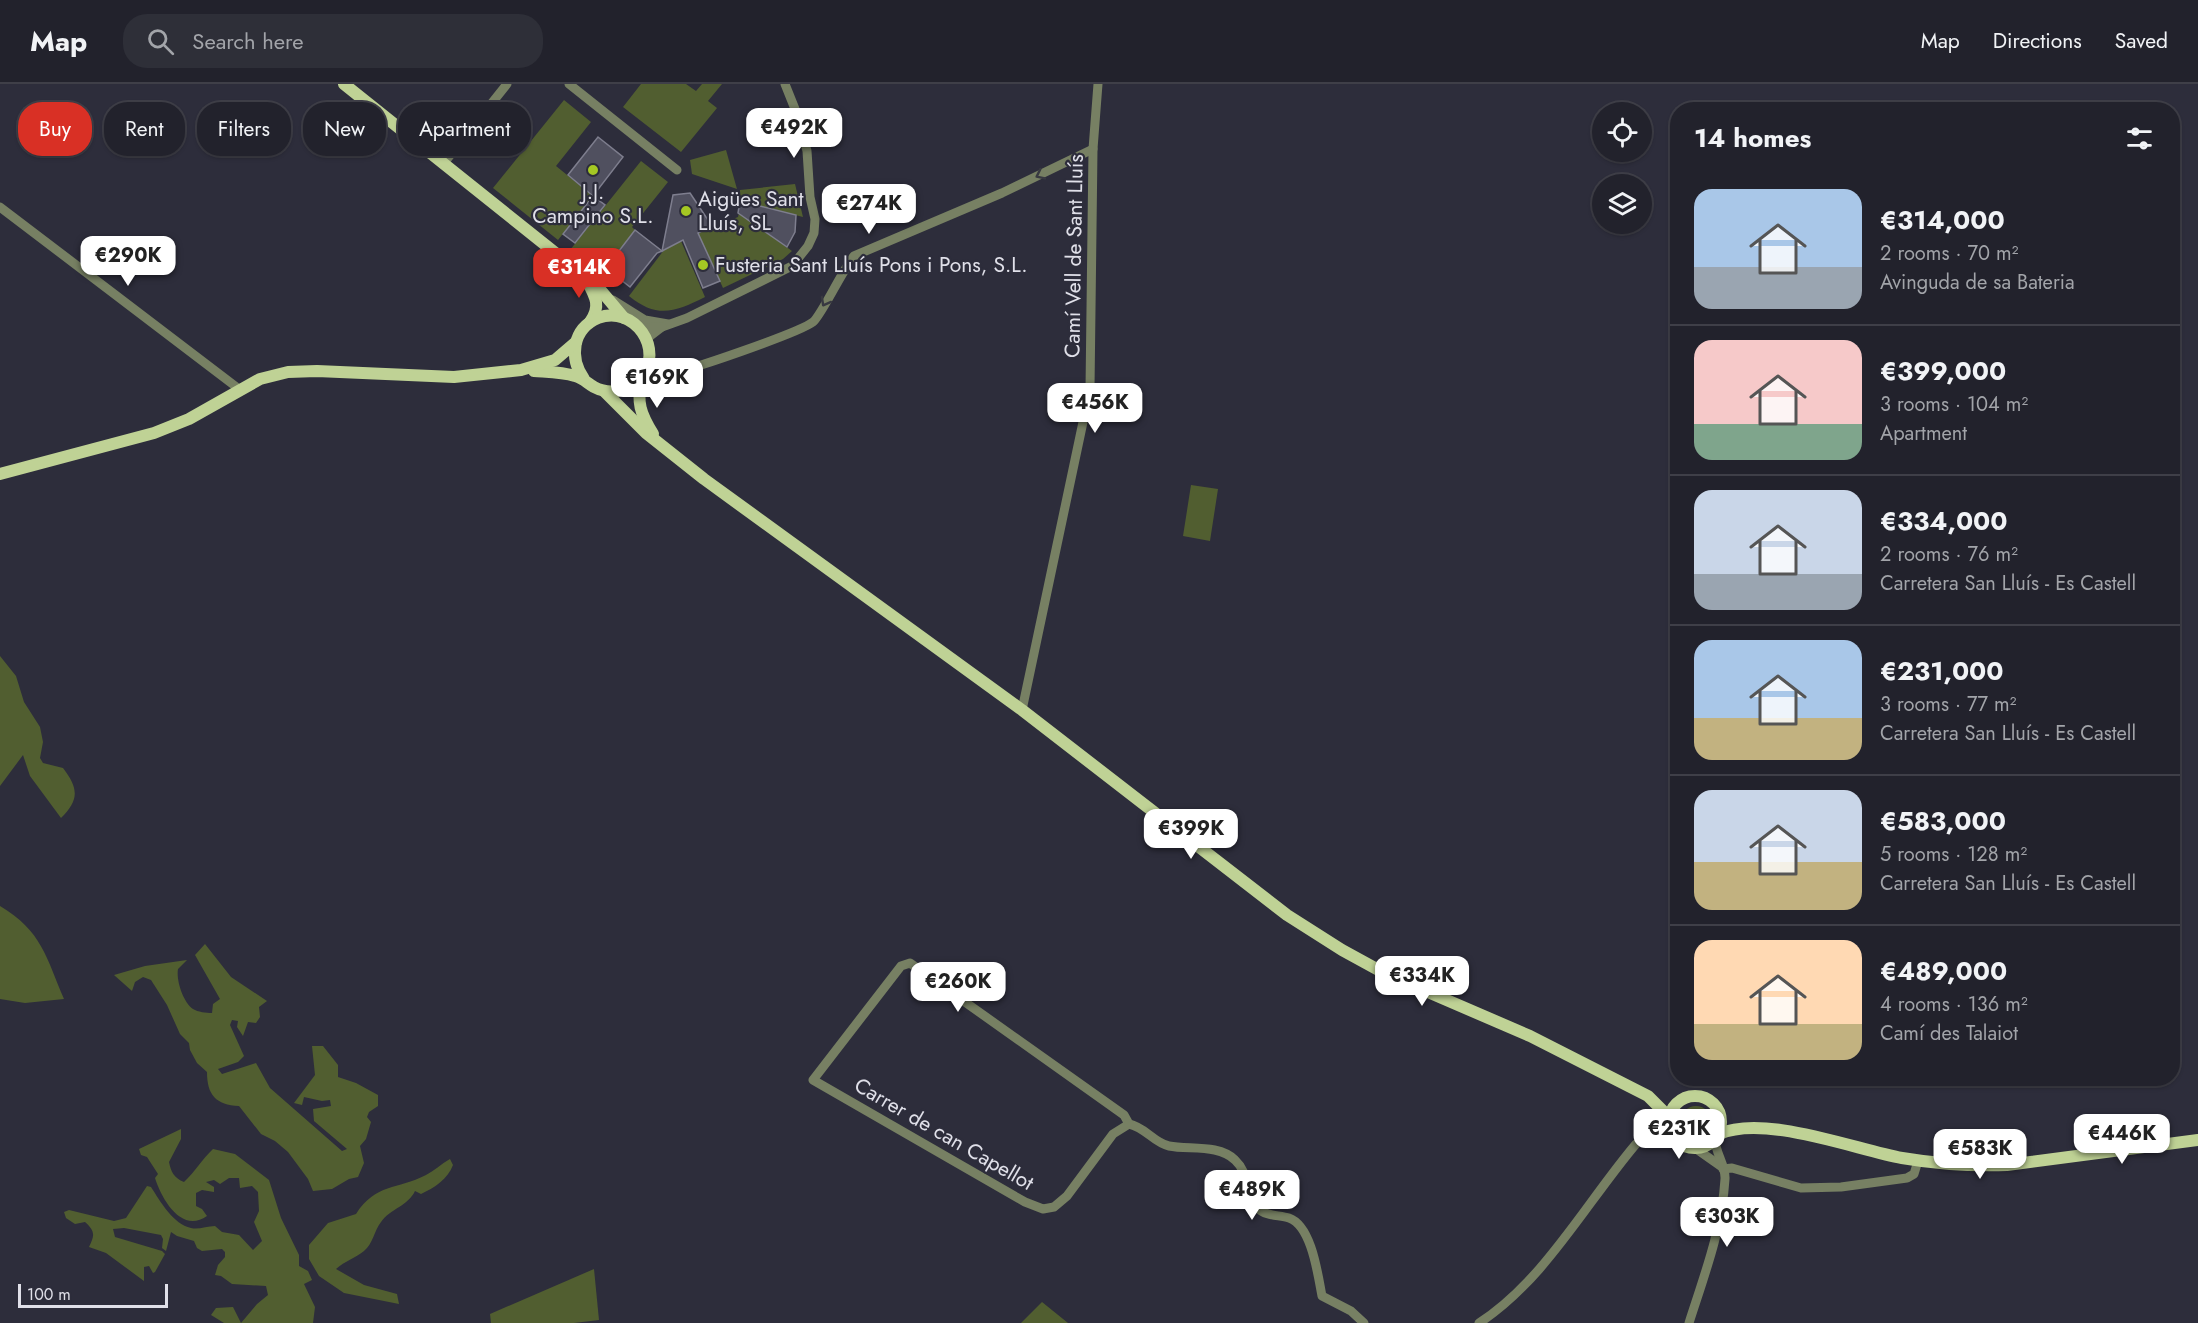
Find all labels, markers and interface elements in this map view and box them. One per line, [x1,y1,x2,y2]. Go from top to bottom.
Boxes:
search box [123,14,543,68]
text: Map [30,21,87,62]
icon: search [144,25,177,58]
text: Search here [192,25,304,57]
text: Map [1921,26,1960,56]
text: Directions [1993,26,2082,56]
text: Saved [2115,26,2168,56]
chip: Buy [18,102,92,156]
chip: Rent [104,102,185,156]
chip: Filters [197,102,291,156]
chip: New [303,102,386,156]
chip: Apartment [398,102,531,156]
map controls [1592,102,1652,234]
button: locate [1592,102,1652,162]
pin: €492K [752,108,836,159]
text: €492K [760,113,828,142]
text: 14 homes [1694,119,1811,157]
icon: filters [2123,122,2156,155]
street label: Camí Vell de Sant Lluís [1057,154,1091,358]
marker: J.J. Campino S.L. [586,163,600,177]
one-way arrow [1036,167,1047,179]
button: layers [1592,174,1652,234]
place label: J.J. Campino S.L. [532,177,654,231]
place label: Aigües Sant Lluís, SL [698,184,804,238]
pin: €274K [827,184,911,235]
text: €274K [836,189,902,218]
text: €314,000 [1880,201,2005,239]
marker: Aigües Sant Lluís, SL [679,204,693,218]
icon: home [1742,213,1814,285]
pin: €290K [86,236,170,287]
text: 2 rooms · 70 m² [1880,239,2018,268]
text: €290K [95,241,161,270]
pin: €314K [537,248,621,299]
place label: Fusteria Sant Lluís Pons i Pons, S.L. [715,250,1028,280]
text: €314K [547,253,611,282]
marker: Fusteria Sant Lluís Pons i Pons, S.L. [696,258,710,272]
text: Avinguda de sa Bateria [1880,268,2075,297]
one-way arrow [821,295,832,306]
text: €399,000 [1880,352,2006,390]
pin: €169K [615,358,699,409]
text: €169K [625,363,689,392]
icon: home [1742,364,1814,436]
pin: €456K [1053,383,1137,434]
text: €456K [1061,388,1129,417]
text: 3 rooms · 104 m² [1880,390,2028,419]
text: Apartment [1880,419,1967,448]
text: €334,000 [1880,502,2008,540]
icon: home [1742,514,1814,586]
text: 2 rooms · 76 m² [1880,540,2018,569]
text: Carretera San Lluís - Es Castell [1880,569,2136,598]
text: €231,000 [1880,652,2004,690]
icon: home [1742,664,1814,736]
text: 3 rooms · 77 m² [1880,690,2017,719]
text: Carretera San Lluís - Es Castell [1880,719,2136,748]
text: €583,000 [1880,802,2006,840]
pin: €399K [1149,809,1233,860]
text: €399K [1158,814,1224,843]
icon: home [1742,814,1814,886]
text: 5 rooms · 128 m² [1880,840,2027,869]
text: Carretera San Lluís - Es Castell [1880,869,2136,898]
text: €489,000 [1880,952,2007,990]
pin: €334K [1380,956,1464,1007]
text: €334K [1389,961,1455,990]
pin: €260K [916,962,1000,1013]
icon: home [1742,964,1814,1036]
text: €260K [925,967,991,996]
text: 4 rooms · 136 m² [1880,990,2028,1019]
text: Camí des Talaiot [1880,1019,2018,1048]
street label: Carrer de can Capellot [849,1070,1039,1198]
pin: €231K [1637,1109,1721,1160]
text: €231K [1648,1114,1710,1143]
pin: €446K [2080,1114,2164,1165]
text: €446K [2088,1119,2156,1148]
pin: €583K [1938,1129,2022,1180]
text: €583K [1948,1134,2012,1163]
pin: €489K [1210,1170,1294,1221]
text: €489K [1219,1175,1285,1204]
pin: €303K [1685,1197,1769,1248]
text: €303K [1694,1202,1760,1231]
scale bar [18,1281,168,1308]
text: 100 m [27,1283,71,1306]

